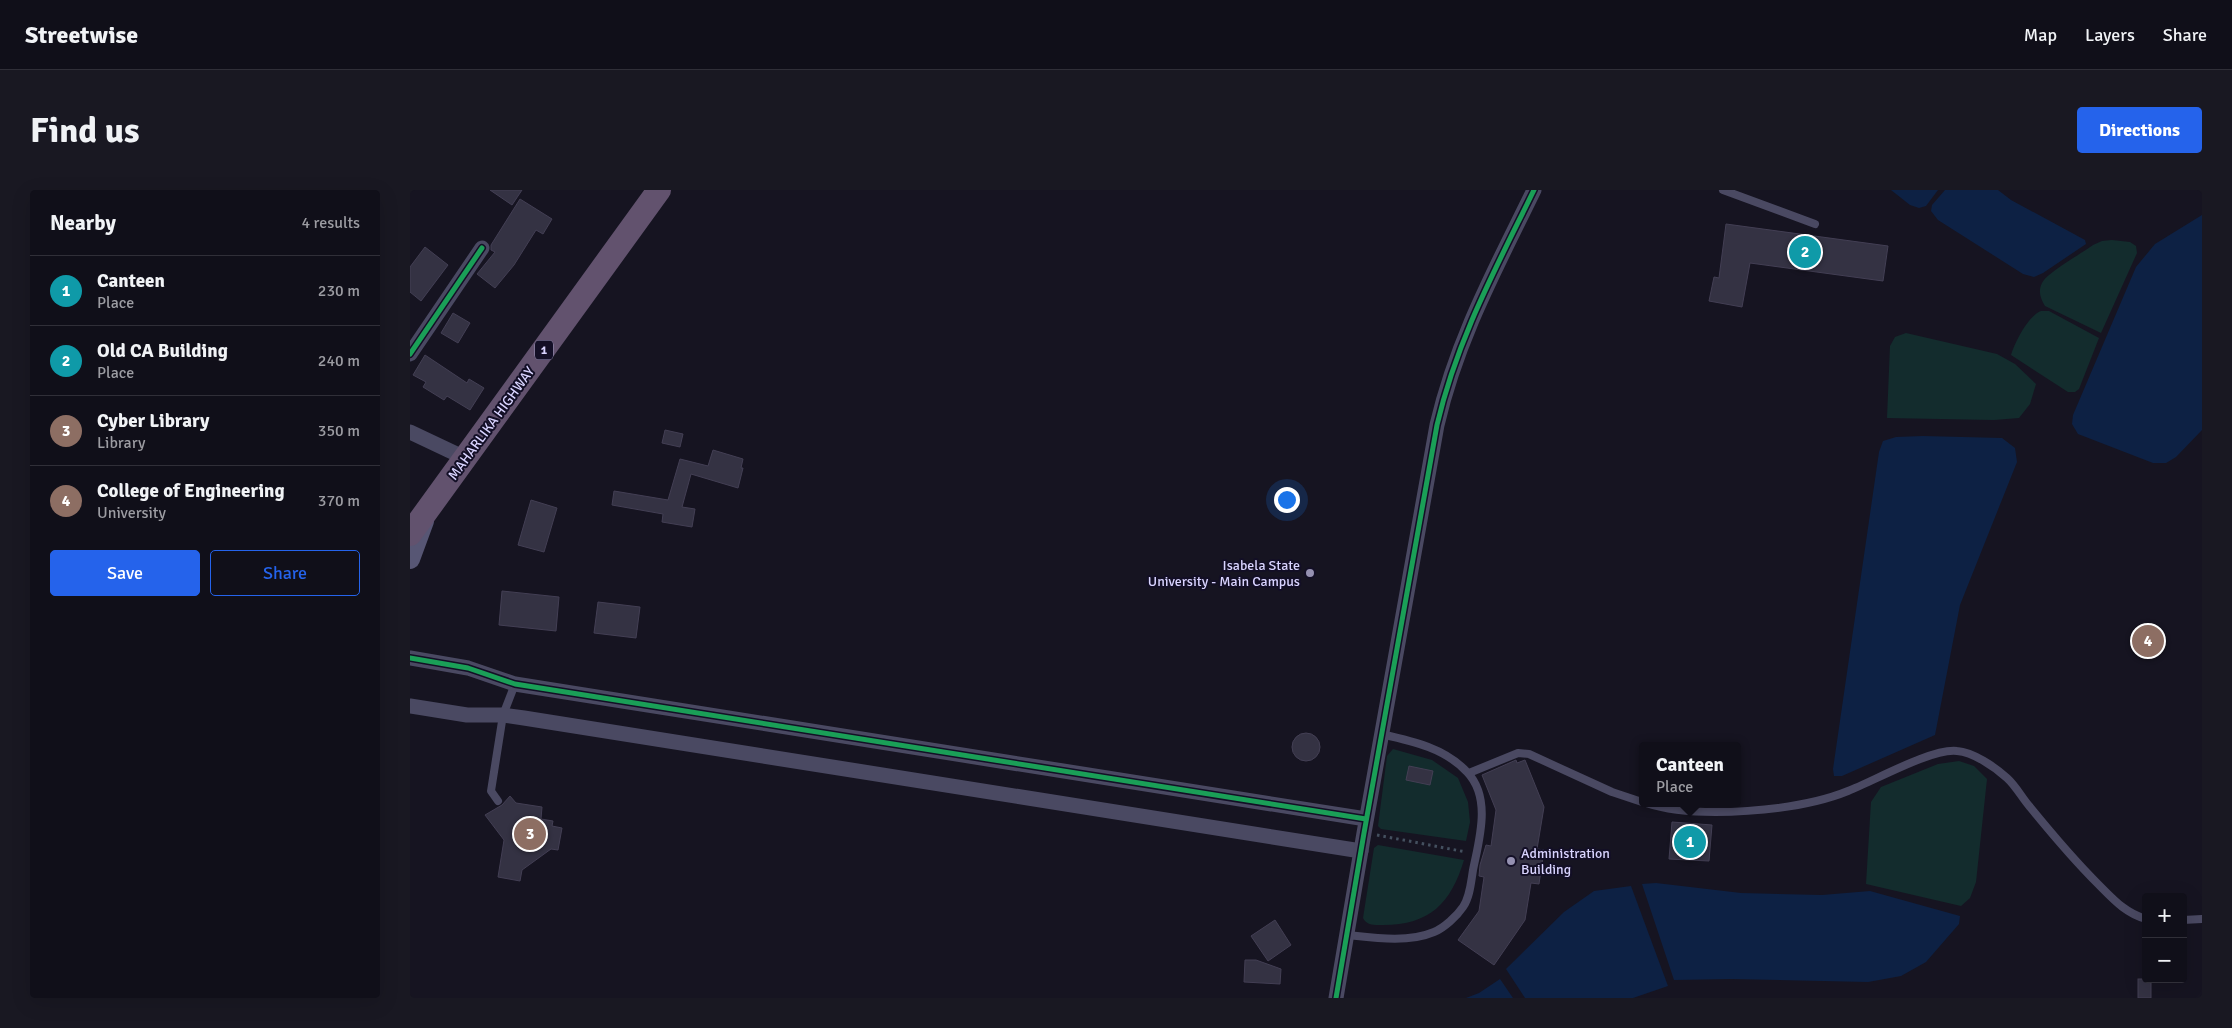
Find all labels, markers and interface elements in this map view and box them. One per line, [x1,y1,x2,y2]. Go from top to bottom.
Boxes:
text: Streetwise [25,20,138,50]
text: Map [2024,24,2057,46]
text: Layers [2085,24,2135,46]
text: Share [2163,24,2207,46]
button: Directions [2077,107,2202,153]
text: Find us [30,109,140,152]
text: Nearby [50,210,116,236]
text: 4 results [301,213,360,233]
pin: 2 [1789,233,1821,271]
text: Canteen [97,269,165,293]
text: 1 [62,281,70,301]
text: 230 m [318,281,360,301]
text: Place [97,293,134,313]
text: Old CA Building [97,339,228,363]
road number: 1 [535,340,553,360]
text: 2 [62,351,70,371]
text: 240 m [318,351,360,371]
text: Place [97,363,134,383]
street label: MAHARLIKA HIGHWAY [445,363,538,483]
text: Cyber Library [97,409,210,433]
text: 3 [62,421,70,441]
text: 350 m [318,421,360,441]
text: Library [97,433,146,453]
text: College of Engineering [97,479,285,503]
your location [1274,487,1300,513]
text: 4 [62,491,70,511]
text: 370 m [318,491,360,511]
text: University [97,503,166,523]
button: Save [50,550,200,596]
button: Share [210,550,360,596]
place label: Isabela State University - Main Campus [1148,557,1300,590]
marker: Isabela State University - Main Campus [1304,567,1316,579]
pin: 4 [2132,622,2164,660]
popup [1639,742,1741,807]
text: Canteen [1656,753,1724,777]
text: Place [1656,777,1693,797]
pin: 3 [514,815,546,853]
pin: 1 [1674,823,1706,861]
place label: Administration Building [1521,845,1610,878]
marker: Administration Building [1505,855,1517,867]
map controls [2142,893,2187,983]
button: + [2142,893,2187,938]
button: − [2142,938,2187,983]

